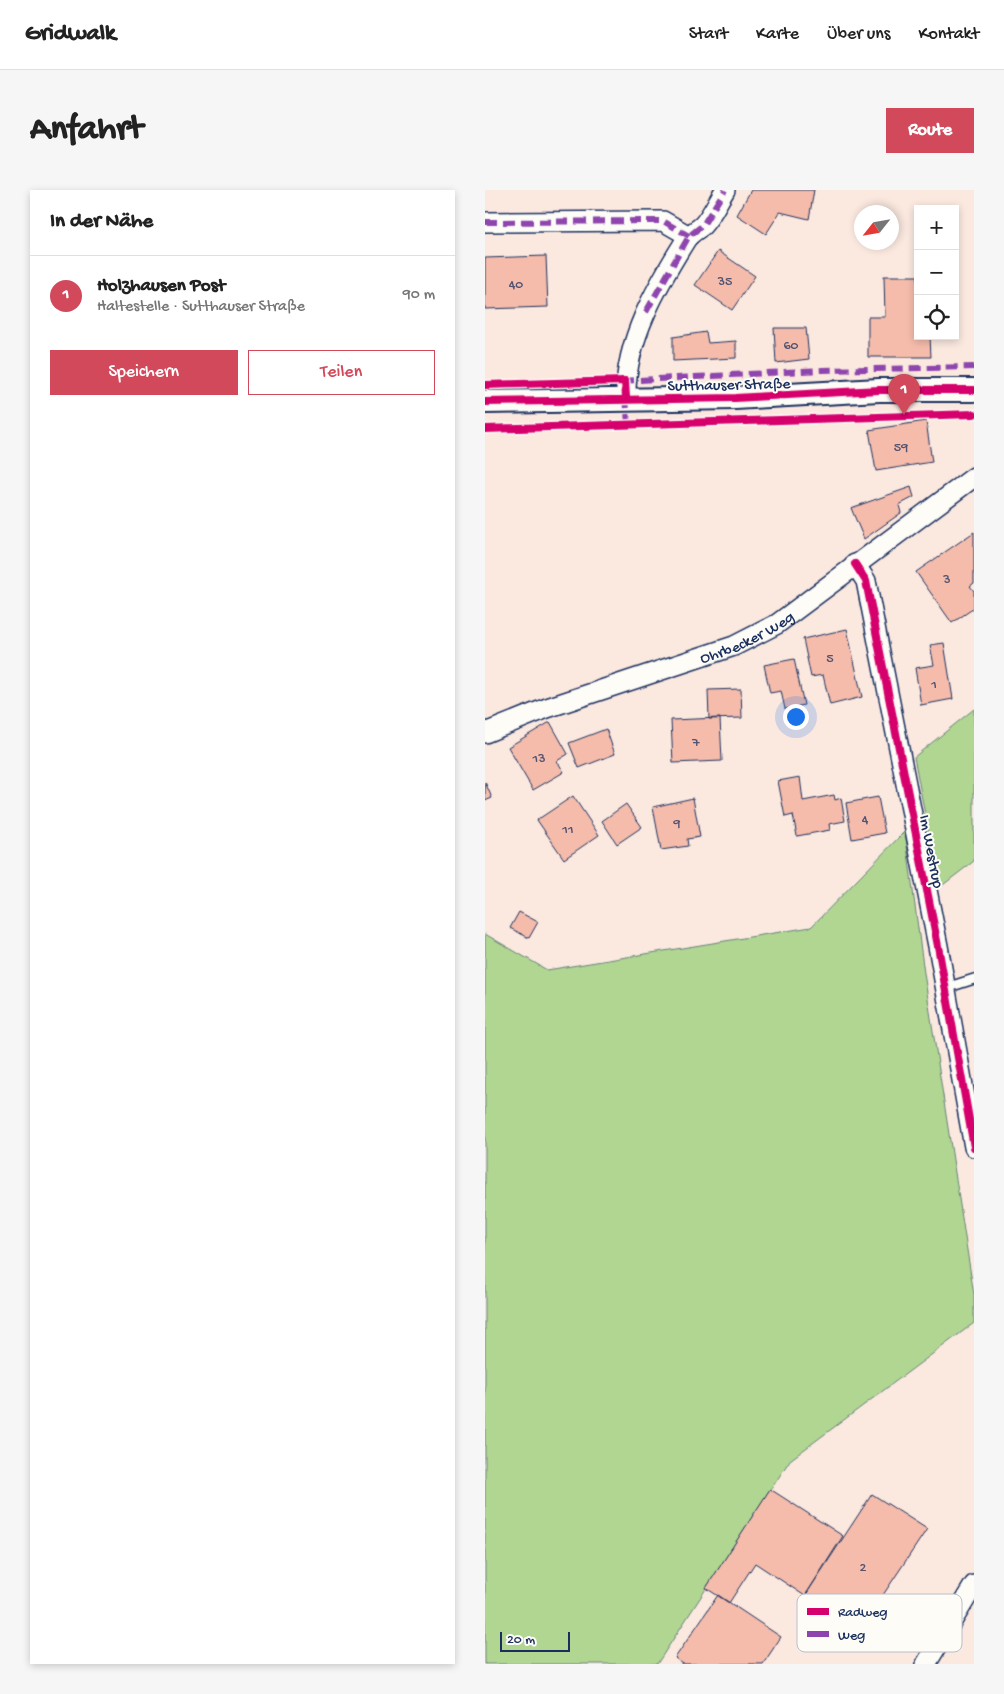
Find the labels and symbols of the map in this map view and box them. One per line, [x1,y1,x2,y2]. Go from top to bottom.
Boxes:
north arrow [854,205,899,250]
house number: 35 [717,274,732,291]
house number: 40 [509,277,523,294]
house number: 60 [783,338,799,355]
pin: 1 [888,374,920,415]
street label: Sutthauser Straße [667,376,791,397]
house number: 59 [894,440,908,457]
house number: 3 [942,572,951,589]
street label: Ohrbecker Weg [698,609,799,670]
house number: 5 [826,651,834,668]
house number: 1 [930,677,937,694]
your location [783,704,809,730]
house number: 7 [691,735,700,752]
house number: 13 [532,751,545,768]
house number: 4 [862,812,869,829]
street label: Im Westrup [913,813,946,890]
house number: 9 [672,816,681,833]
house number: 11 [561,822,574,839]
house number: 2 [860,1560,867,1577]
legend [797,1594,962,1652]
text: Radweg [838,1605,887,1622]
text: Weg [838,1628,865,1645]
scale bar [500,1629,570,1652]

